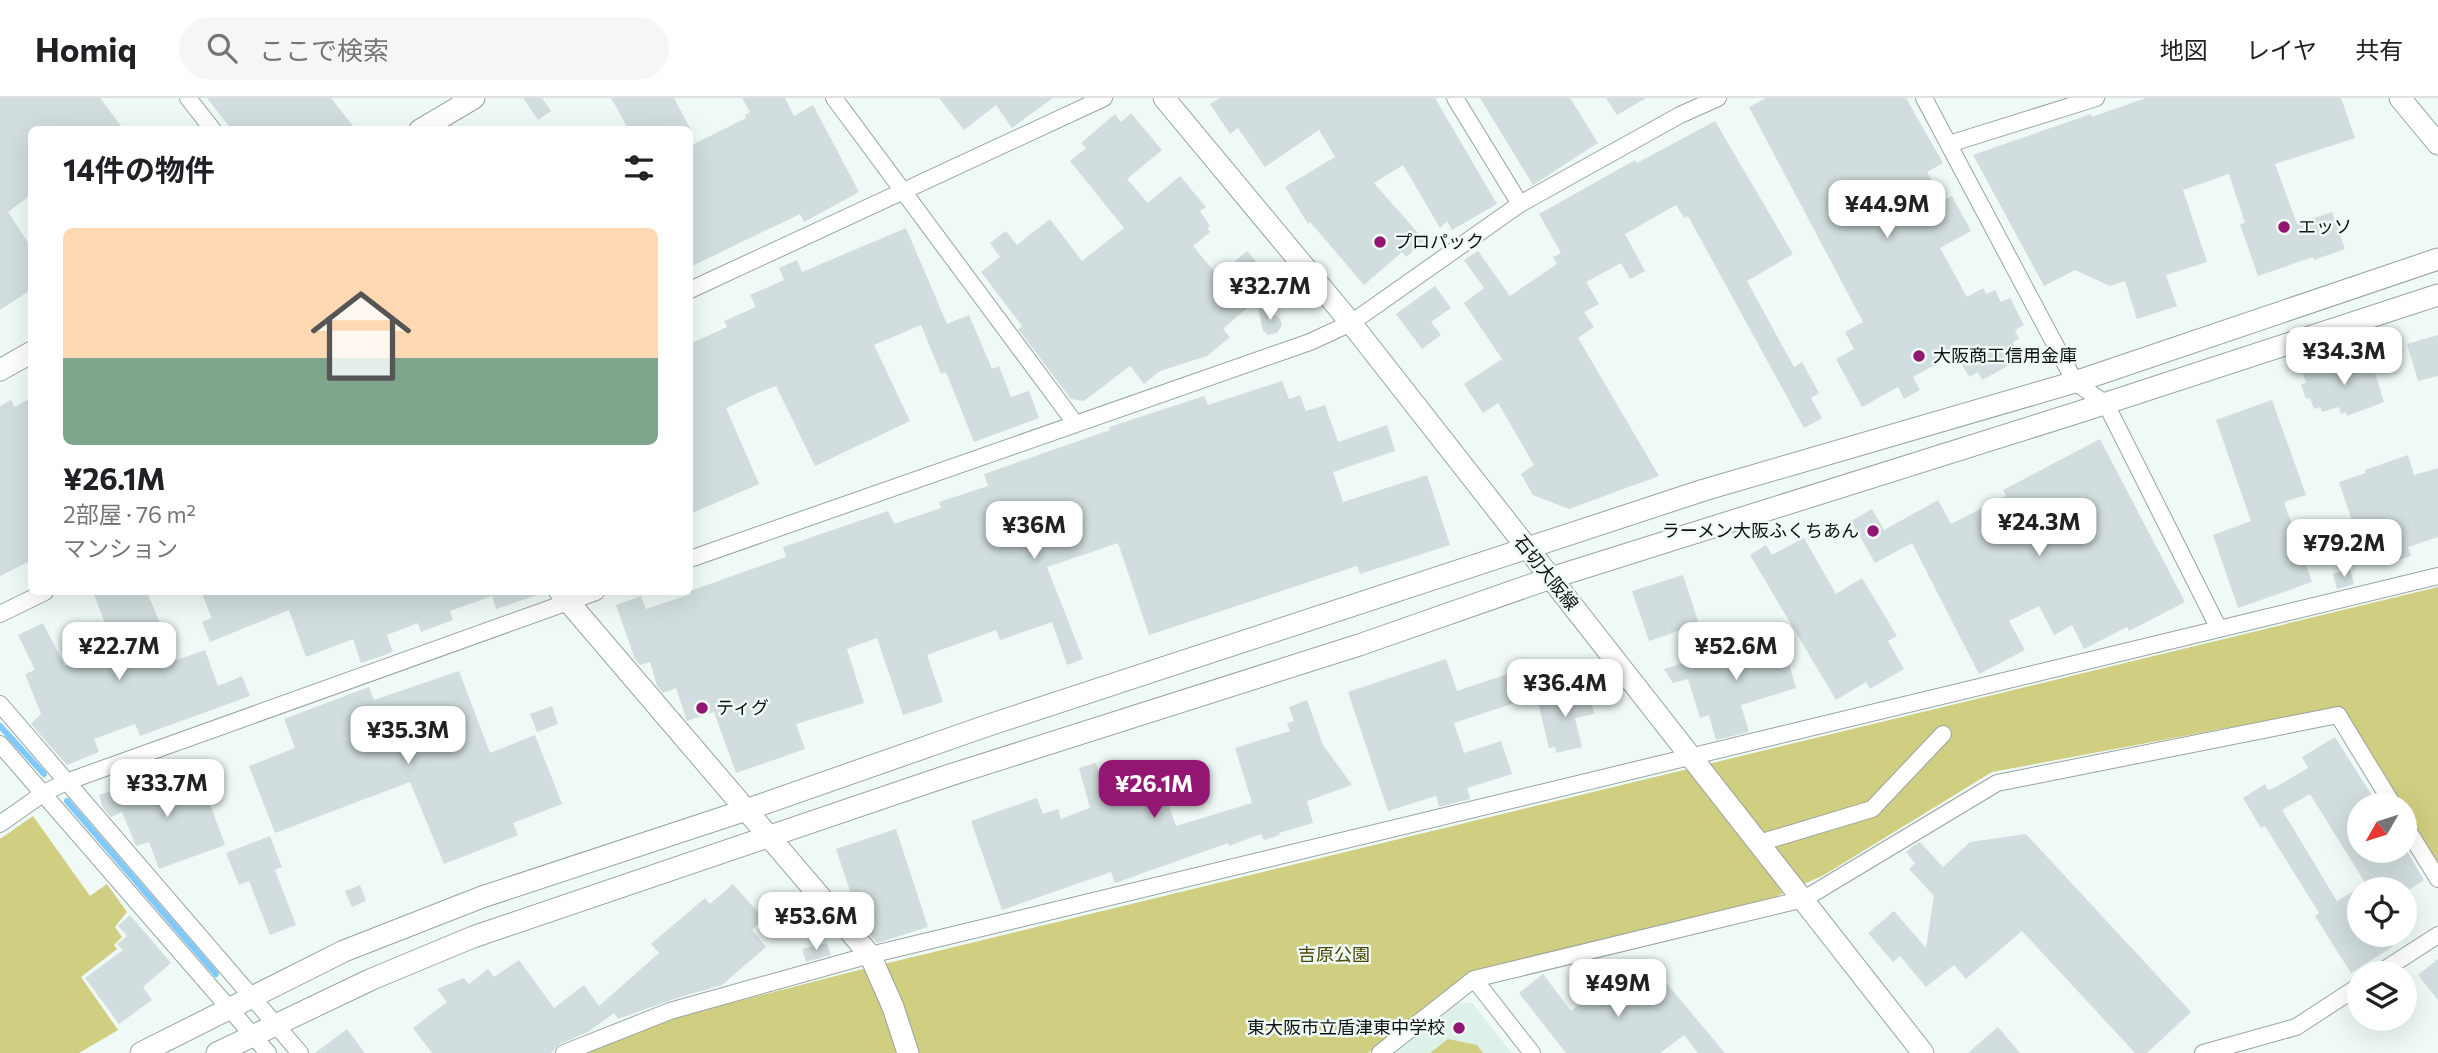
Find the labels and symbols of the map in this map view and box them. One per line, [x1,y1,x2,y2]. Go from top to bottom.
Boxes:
pin: ¥44.9M [1830,180,1944,240]
place label: エッソ [2298,215,2352,237]
marker: エッソ [2276,219,2292,235]
place label: プロパック [1394,230,1484,252]
marker: プロパック [1372,234,1388,250]
pin: ¥32.7M [1213,262,1327,322]
pin: ¥34.3M [2287,328,2401,387]
place label: 大阪商工信用金庫 [1933,344,2077,366]
marker: 大阪商工信用金庫 [1911,348,1927,364]
pin: ¥24.3M [1982,498,2096,558]
pin: ¥36M [993,502,1075,561]
place label: ラーメン大阪ふくちあん [1662,519,1859,541]
pin: ¥79.2M [2287,519,2401,579]
marker: ラーメン大阪ふくちあん [1865,523,1881,539]
street label: 石切大阪線 [1510,530,1584,614]
pin: ¥22.7M [62,622,176,682]
pin: ¥52.6M [1679,622,1793,682]
pin: ¥36.4M [1508,660,1622,719]
place label: ティグ [716,696,769,718]
marker: ティグ [694,700,710,716]
pin: ¥35.3M [351,706,465,766]
pin: ¥33.7M [110,760,224,819]
pin: ¥26.1M [1097,760,1211,820]
north arrow [2347,793,2417,863]
pin: ¥53.6M [759,892,873,952]
park label: 吉原公園 [1298,943,1370,965]
pin: ¥49M [1577,960,1659,1019]
place label: 東大阪市立盾津東中学校 [1247,1016,1445,1038]
marker: 東大阪市立盾津東中学校 [1451,1020,1467,1036]

